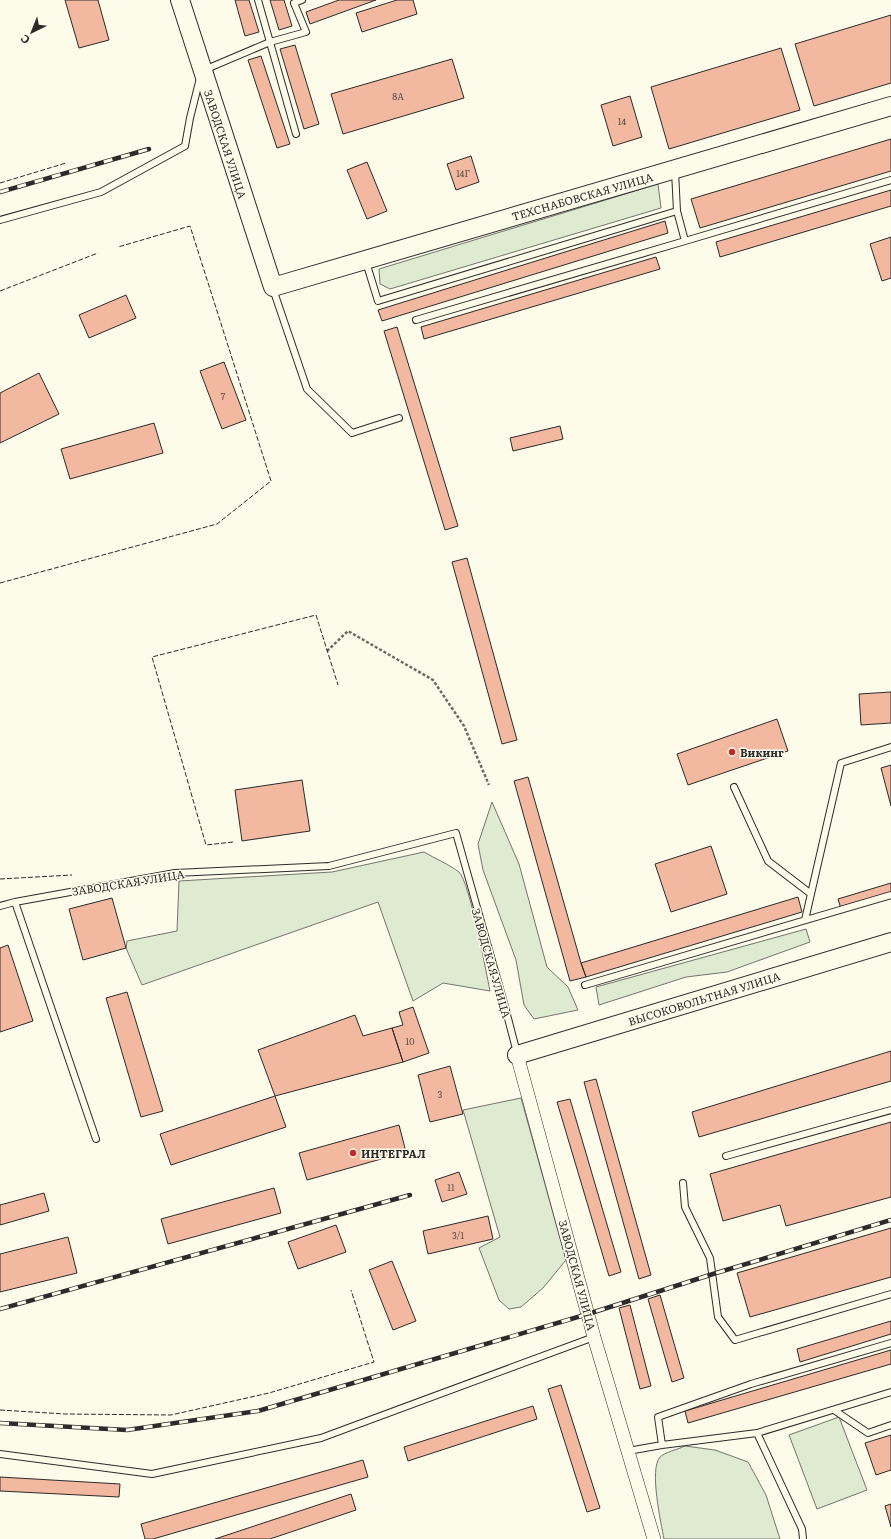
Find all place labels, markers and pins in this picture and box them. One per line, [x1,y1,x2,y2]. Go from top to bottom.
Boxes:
place label: Викинг [740,744,784,760]
marker: Викинг [727,747,737,757]
place label: ИНТЕГРАЛ [361,1145,426,1161]
marker: ИНТЕГРАЛ [348,1148,358,1158]

